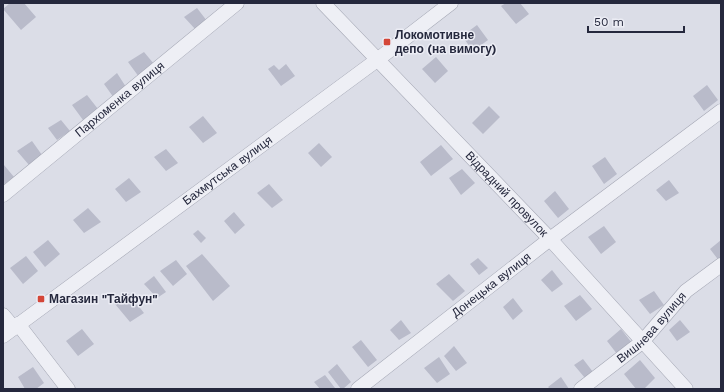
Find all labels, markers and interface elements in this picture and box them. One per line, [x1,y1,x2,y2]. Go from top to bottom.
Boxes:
scale bar [588,8,684,34]
text: 50 m [594,15,624,29]
place label: Локомотивне депо (на вимогу) [395,28,497,56]
marker: Локомотивне депо (на вимогу) [382,37,392,47]
street label: Пархоменка вулиця [72,59,167,140]
street label: Бахмутська вулиця [180,133,275,208]
street label: Відрадний провулок [462,148,551,240]
street label: Донецька вулиця [449,250,534,320]
street label: Вишнева вулиця [614,289,689,366]
place label: Магазин "Тайфун" [49,292,158,306]
marker: Магазин "Тайфун" [36,294,46,304]

